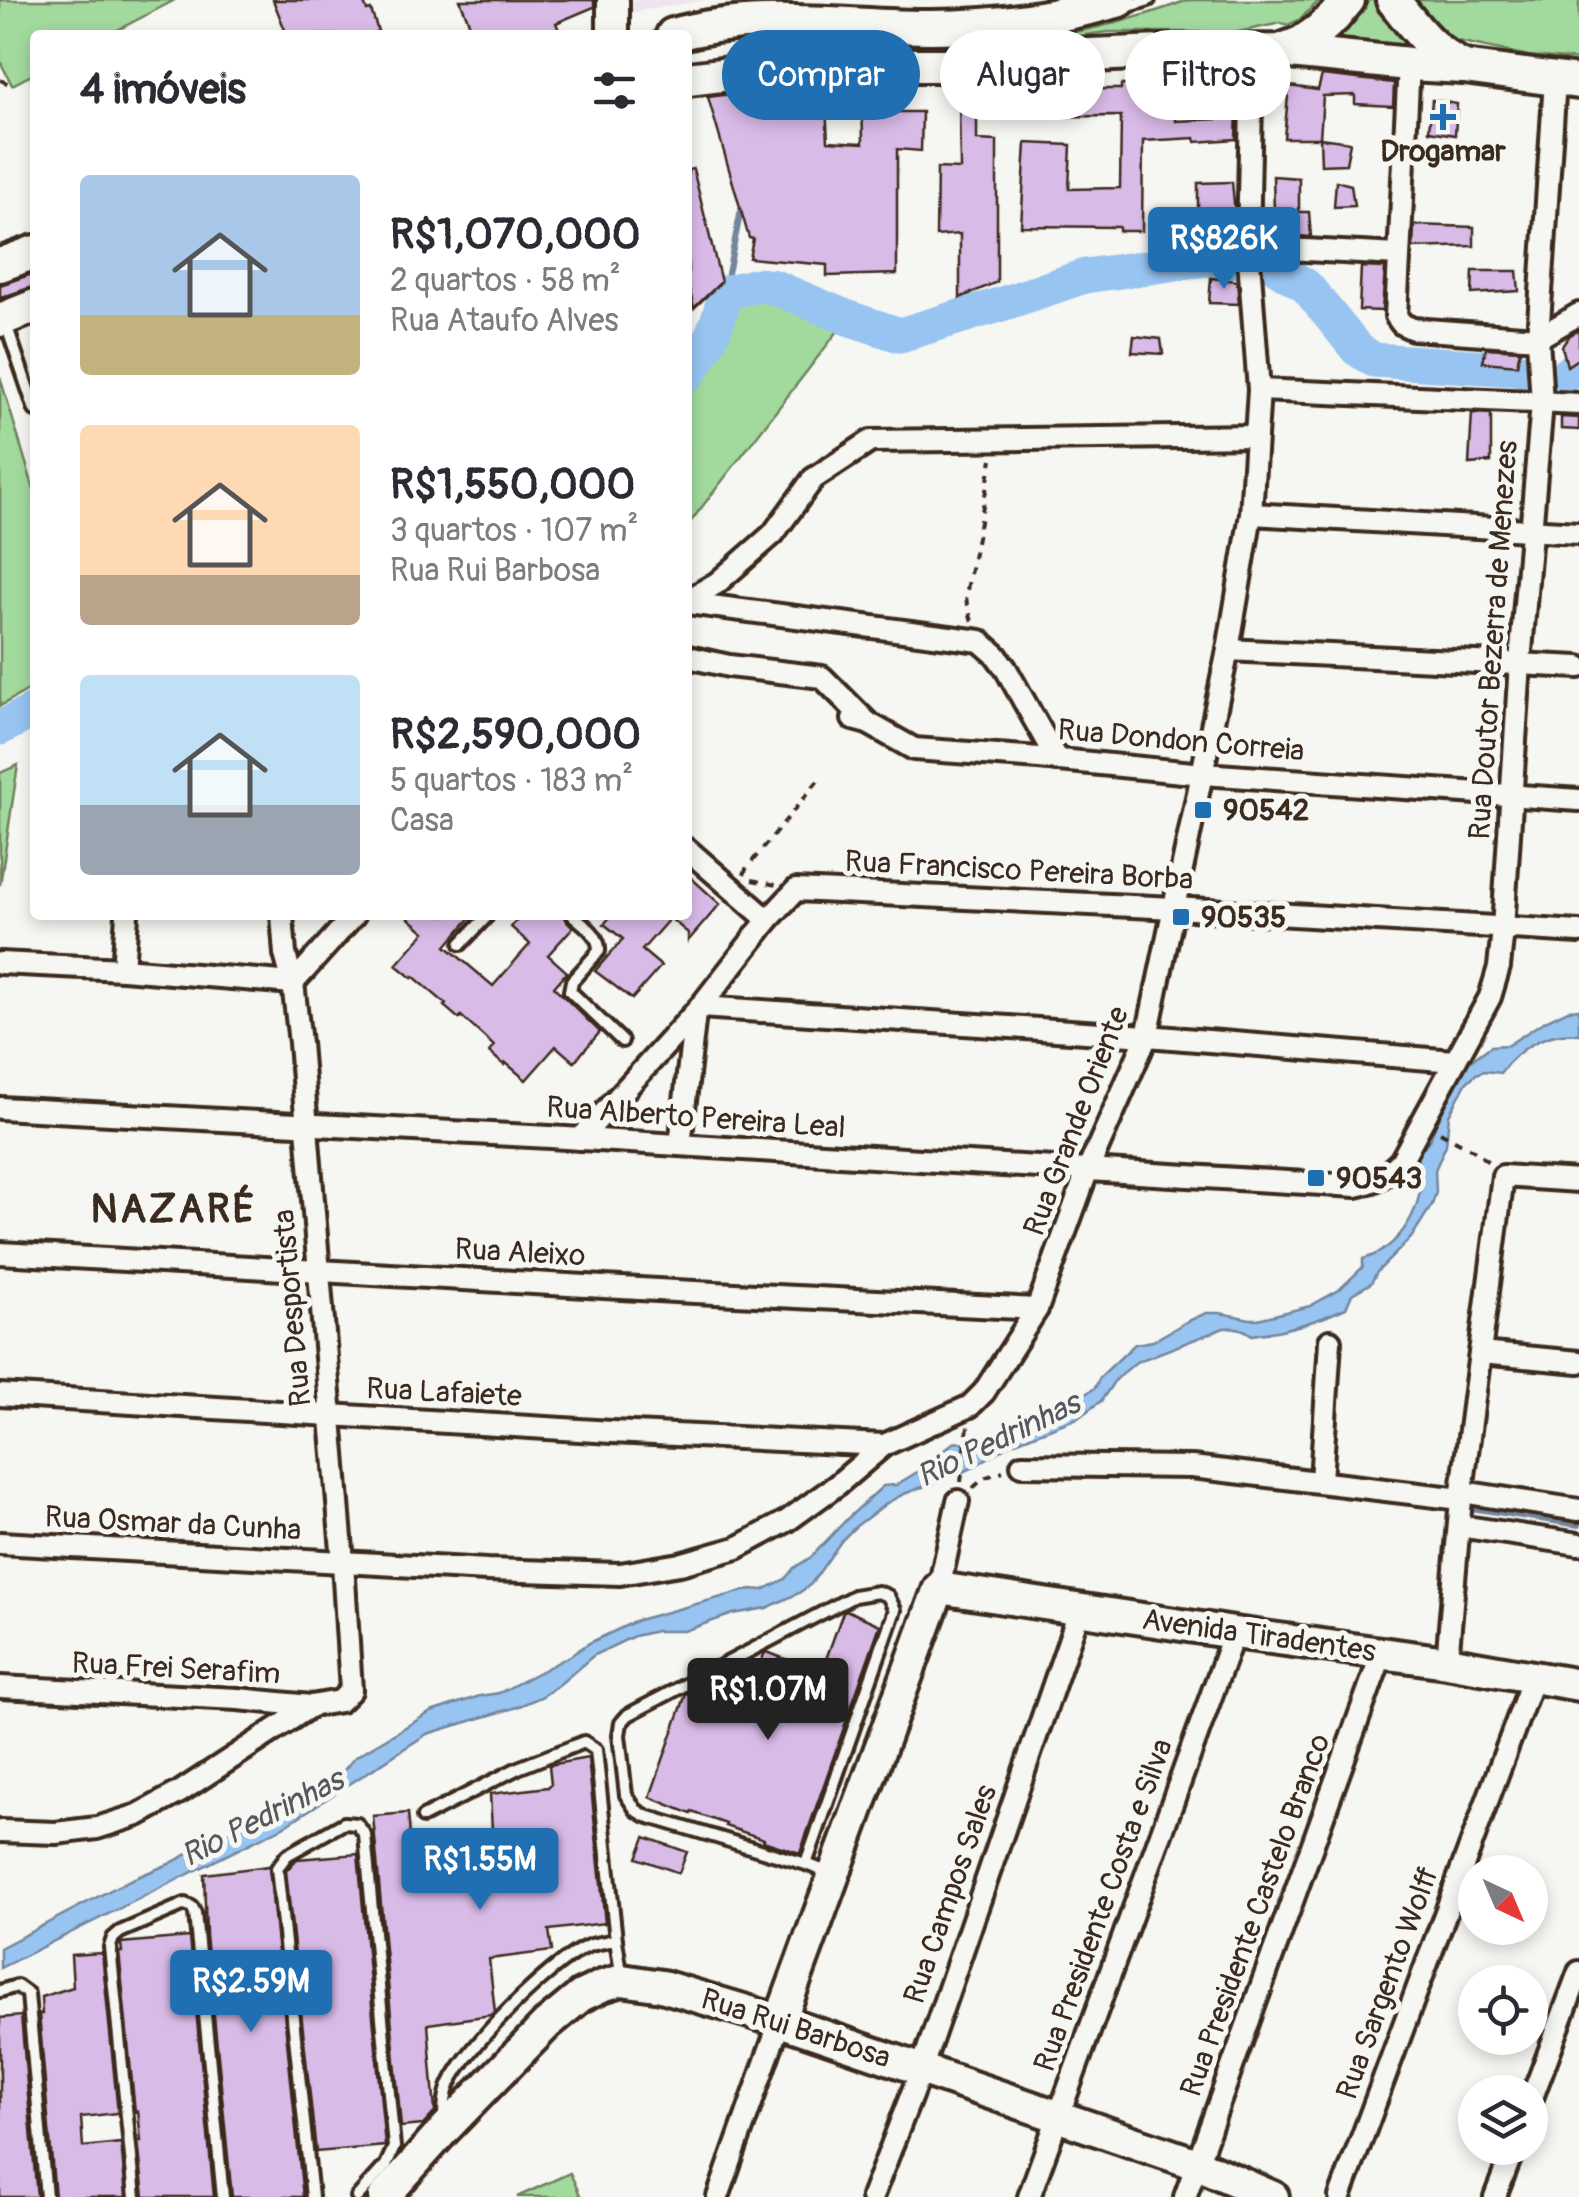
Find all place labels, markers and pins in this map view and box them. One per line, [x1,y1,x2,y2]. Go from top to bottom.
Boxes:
marker: Drogamar [1432,106,1454,128]
place label: Drogamar [1380,133,1506,170]
pin: R$826K [1143,207,1305,292]
place label: 90542 [1223,792,1309,829]
marker: 90542 [1192,799,1214,821]
place label: 90535 [1201,899,1286,936]
marker: 90535 [1170,906,1192,928]
place label: 90543 [1336,1160,1422,1197]
marker: 90543 [1305,1167,1327,1189]
pin: R$1.07M [676,1658,860,1743]
pin: R$1.55M [388,1828,572,1913]
pin: R$2.59M [159,1950,343,2035]

